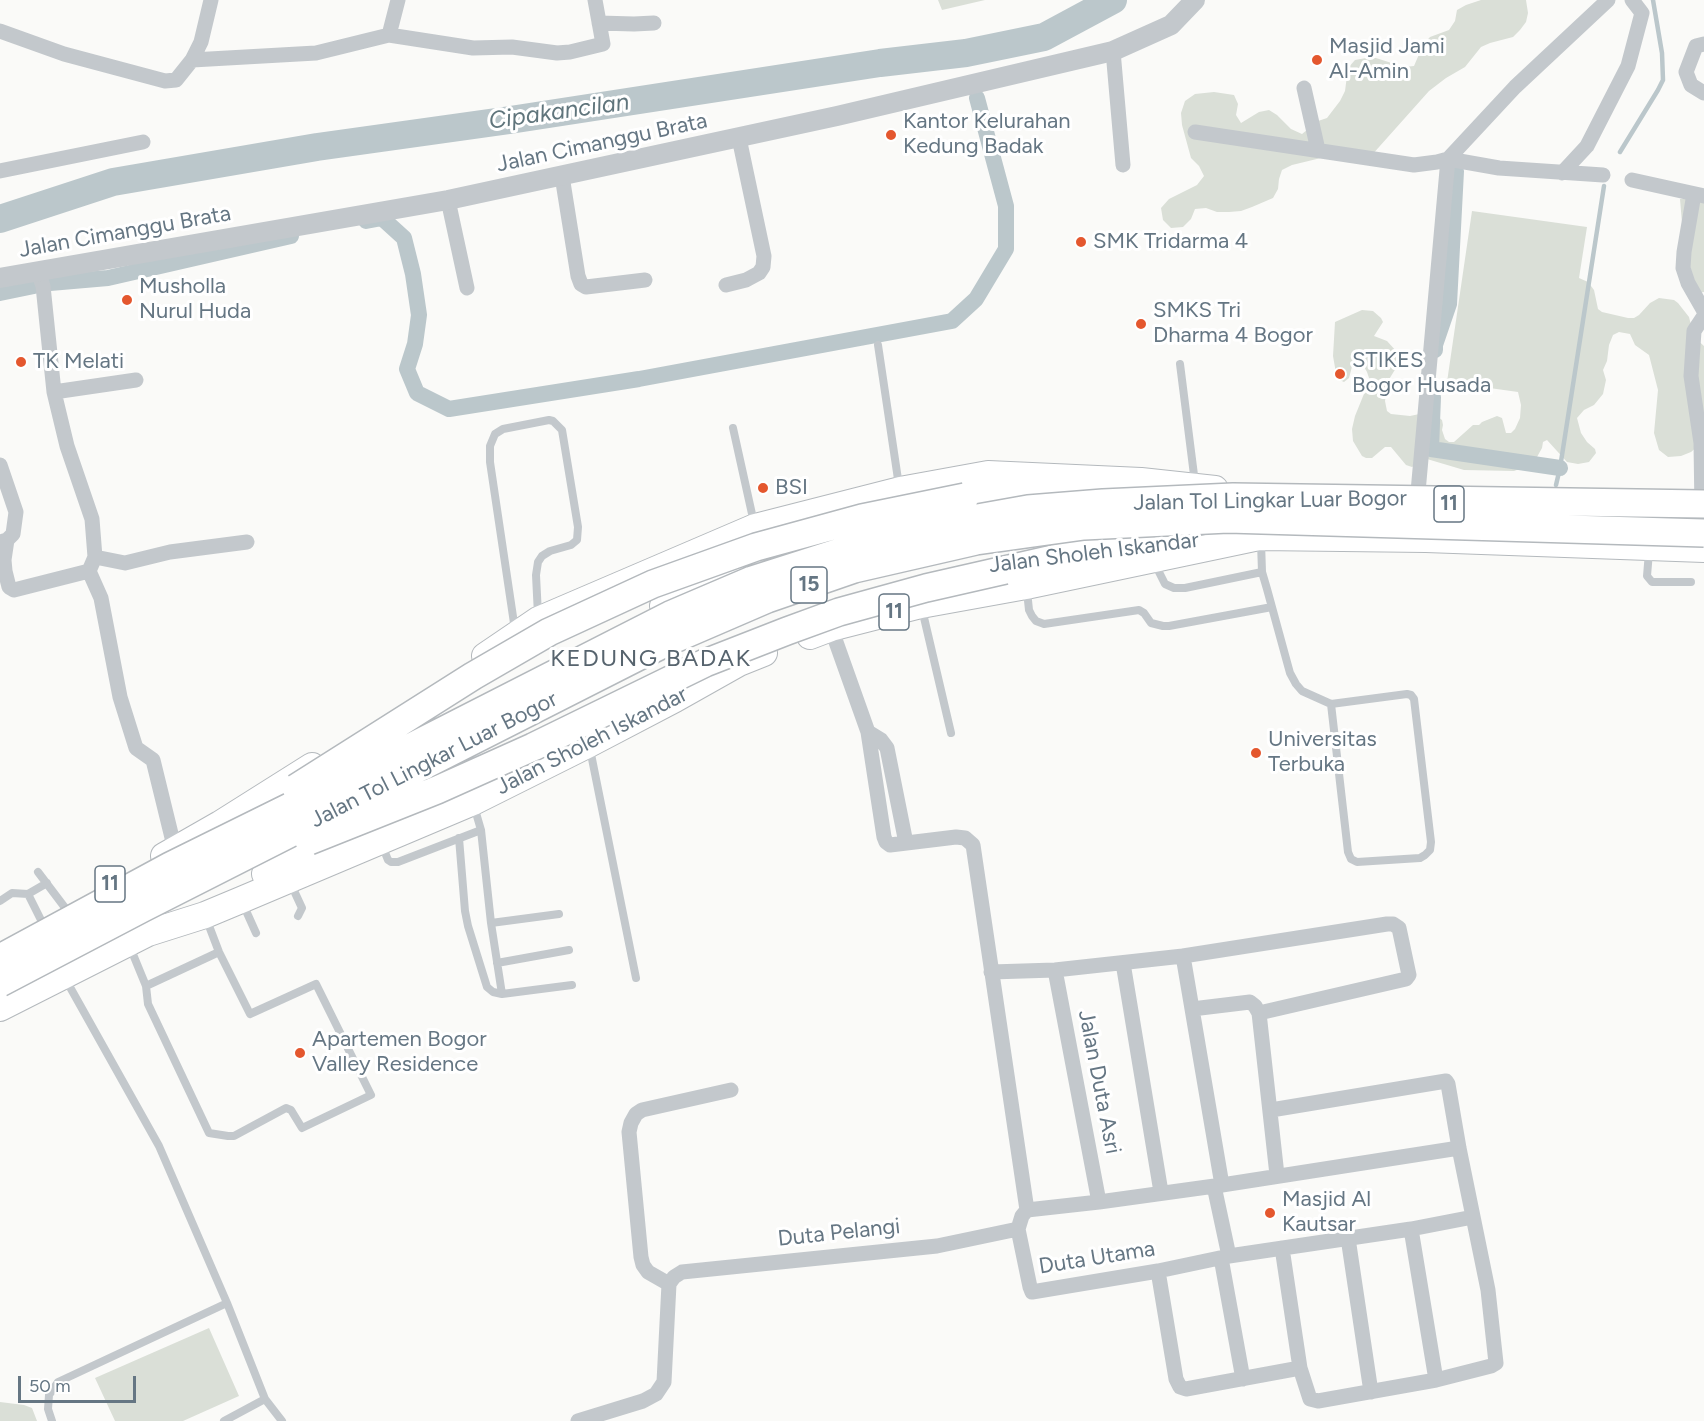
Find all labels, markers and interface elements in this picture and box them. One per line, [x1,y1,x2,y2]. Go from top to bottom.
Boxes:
place label: Masjid Jami Al-Amin [1329,34,1445,86]
marker: Masjid Jami Al-Amin [1310,53,1324,67]
water label: Cipakancilan [487,88,631,136]
street label: Jalan Cimanggu Brata [494,108,710,178]
place label: Kantor Kelurahan Kedung Badak [903,109,1070,160]
marker: Kantor Kelurahan Kedung Badak [884,128,898,142]
street label: Jalan Cimanggu Brata [17,200,233,264]
place label: SMK Tridarma 4 [1093,229,1248,255]
marker: SMK Tridarma 4 [1074,235,1088,249]
place label: Musholla Nurul Huda [139,274,251,326]
marker: Musholla Nurul Huda [120,293,134,307]
place label: SMKS Tri Dharma 4 Bogor [1153,298,1313,350]
marker: SMKS Tri Dharma 4 Bogor [1134,317,1148,331]
place label: STIKES Bogor Husada [1352,348,1491,400]
place label: TK Melati [33,349,124,375]
marker: TK Melati [14,355,28,369]
marker: STIKES Bogor Husada [1333,367,1347,381]
place label: BSI [775,475,808,501]
marker: BSI [756,481,770,495]
street label: Jalan Tol Lingkar Luar Bogor [1133,485,1407,517]
road number: 11 [1434,486,1464,522]
street label: Jalan Sholeh Iskandar [988,527,1200,579]
road number: 15 [791,567,827,603]
road number: 11 [879,594,909,630]
district label: KEDUNG BADAK [550,645,752,673]
street label: Jalan Sholeh Iskandar [492,681,692,801]
street label: Jalan Tol Lingkar Luar Bogor [306,686,562,834]
place label: Universitas Terbuka [1268,727,1377,778]
marker: Universitas Terbuka [1249,746,1263,760]
road number: 11 [95,866,125,902]
street label: Jalan Duta Asri [1072,1008,1126,1156]
place label: Apartemen Bogor Valley Residence [312,1027,487,1078]
marker: Apartemen Bogor Valley Residence [293,1046,307,1060]
place label: Masjid Al Kautsar [1282,1187,1371,1238]
marker: Masjid Al Kautsar [1263,1206,1277,1220]
street label: Duta Pelangi [776,1213,902,1253]
street label: Duta Utama [1037,1236,1157,1280]
scale bar [21,1364,140,1402]
text: 50 m [29,1375,71,1397]

